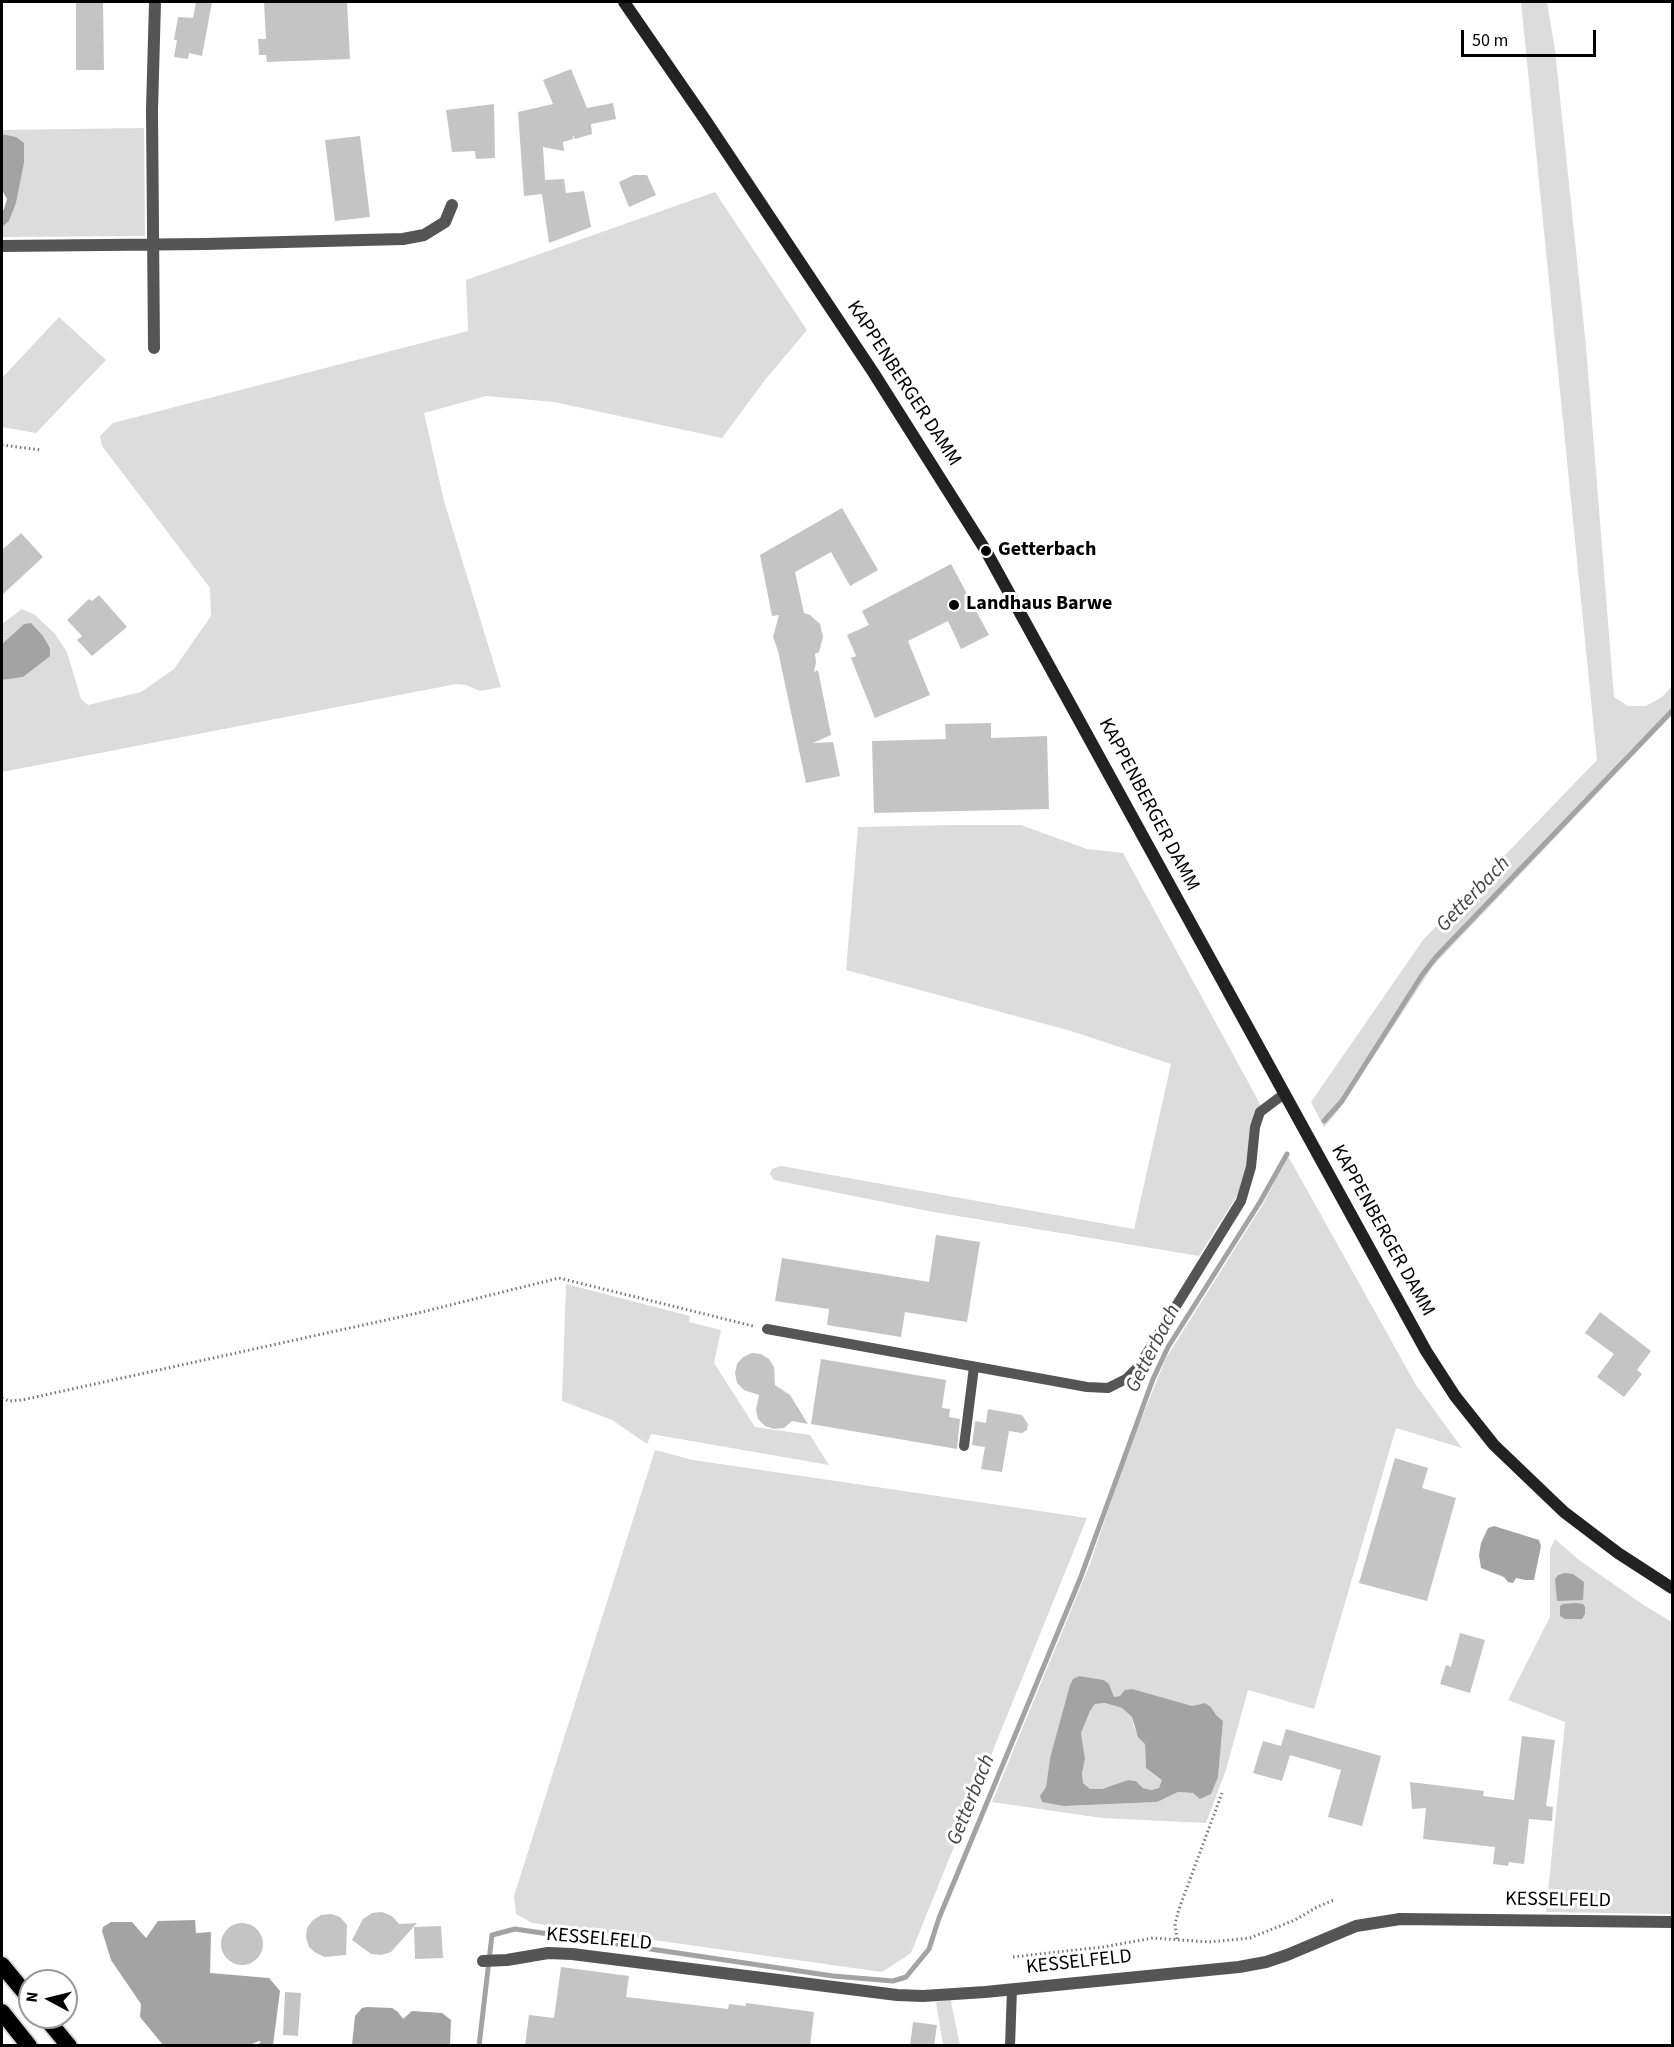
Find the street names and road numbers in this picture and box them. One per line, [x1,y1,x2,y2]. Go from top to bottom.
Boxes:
street label: KAPPENBERGER DAMM [841,297,965,471]
street label: KAPPENBERGER DAMM [1092,714,1204,896]
street label: KAPPENBERGER DAMM [1325,1141,1439,1321]
street label: KESSELFELD [1505,1888,1611,1914]
street label: KESSELFELD [545,1923,653,1957]
street label: KESSELFELD [1025,1946,1133,1980]

